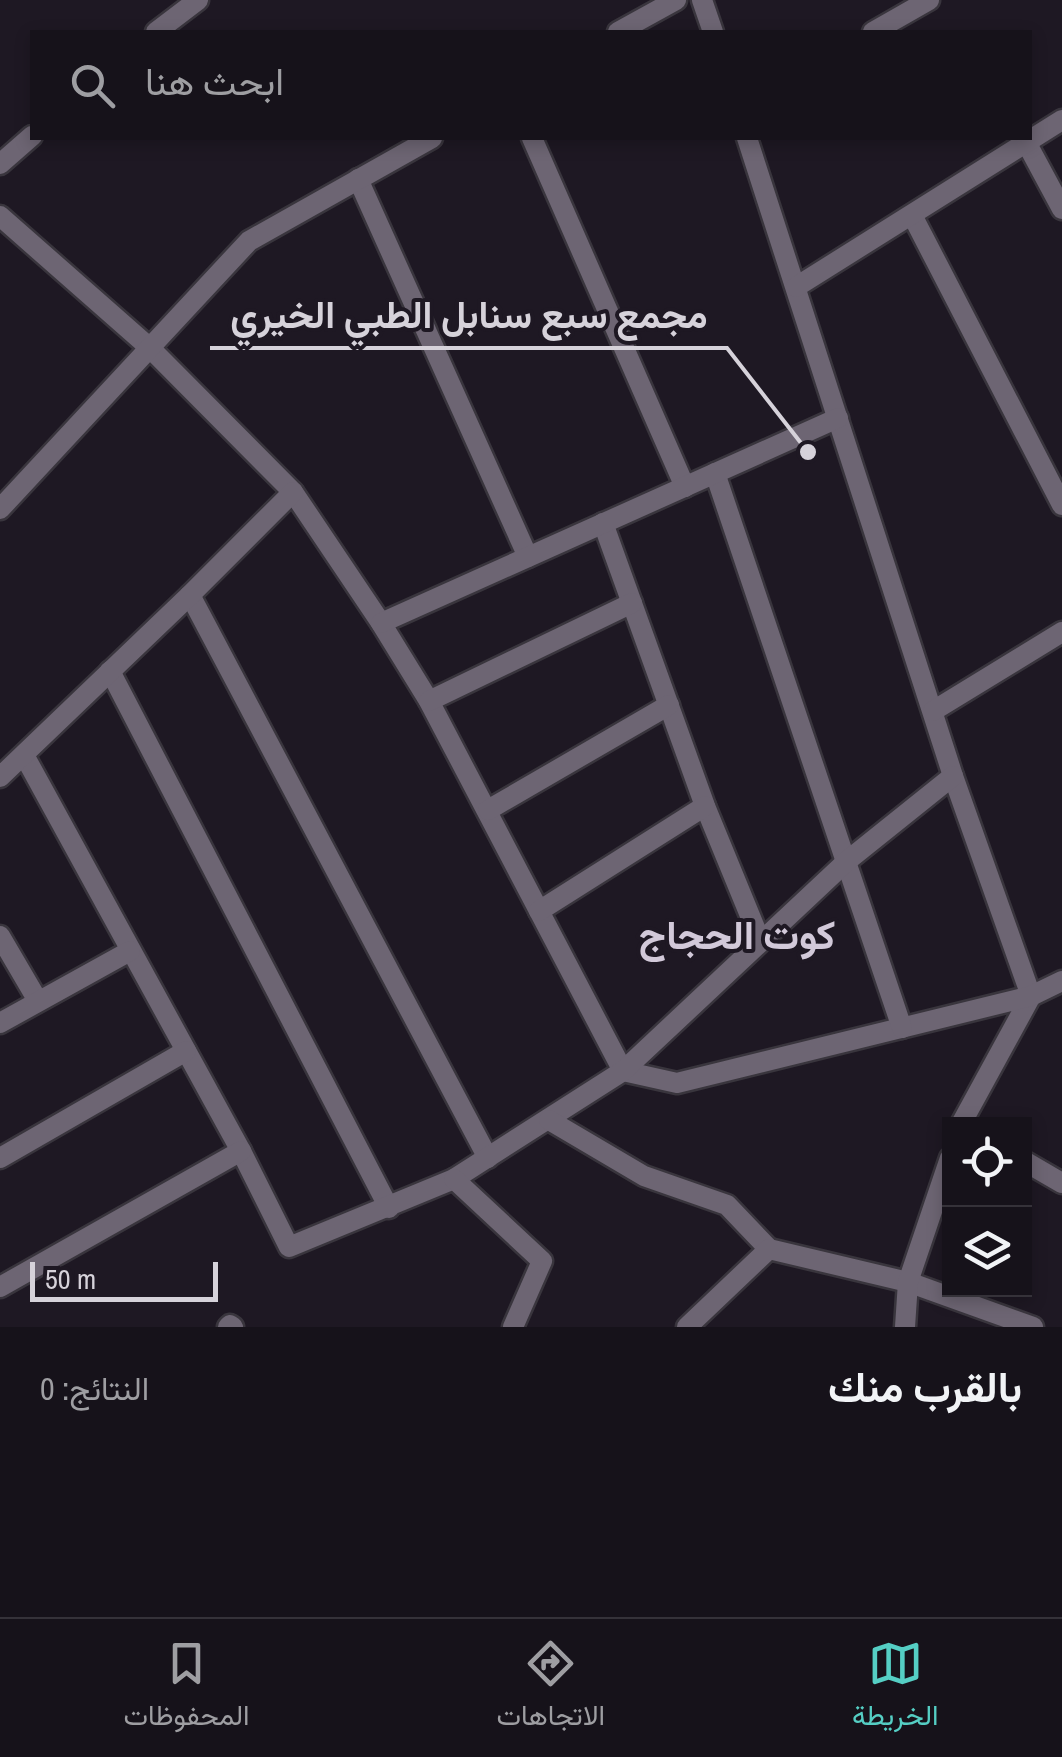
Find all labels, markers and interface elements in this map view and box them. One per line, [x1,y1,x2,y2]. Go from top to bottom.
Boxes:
search box [30,30,1032,140]
text: ابحث هنا [145,56,284,107]
icon: search [65,58,120,113]
callout: مجمع سبع سنابل الطبي الخيري [210,280,727,348]
text: مجمع سبع سنابل الطبي الخيري [230,289,708,347]
district label: كوت الحجاج [639,908,835,962]
map controls [942,1117,1032,1297]
button: locate [942,1117,1032,1207]
button: layers [942,1207,1032,1297]
scale bar [30,1257,218,1302]
text: 50 m [45,1260,96,1298]
text: بالقرب منك [828,1359,1022,1415]
text: النتائج: 0 [40,1367,149,1410]
tab: المحفوظات [123,1636,250,1740]
tab: الاتجاهات [496,1636,605,1740]
tab: الخريطة [852,1636,939,1740]

